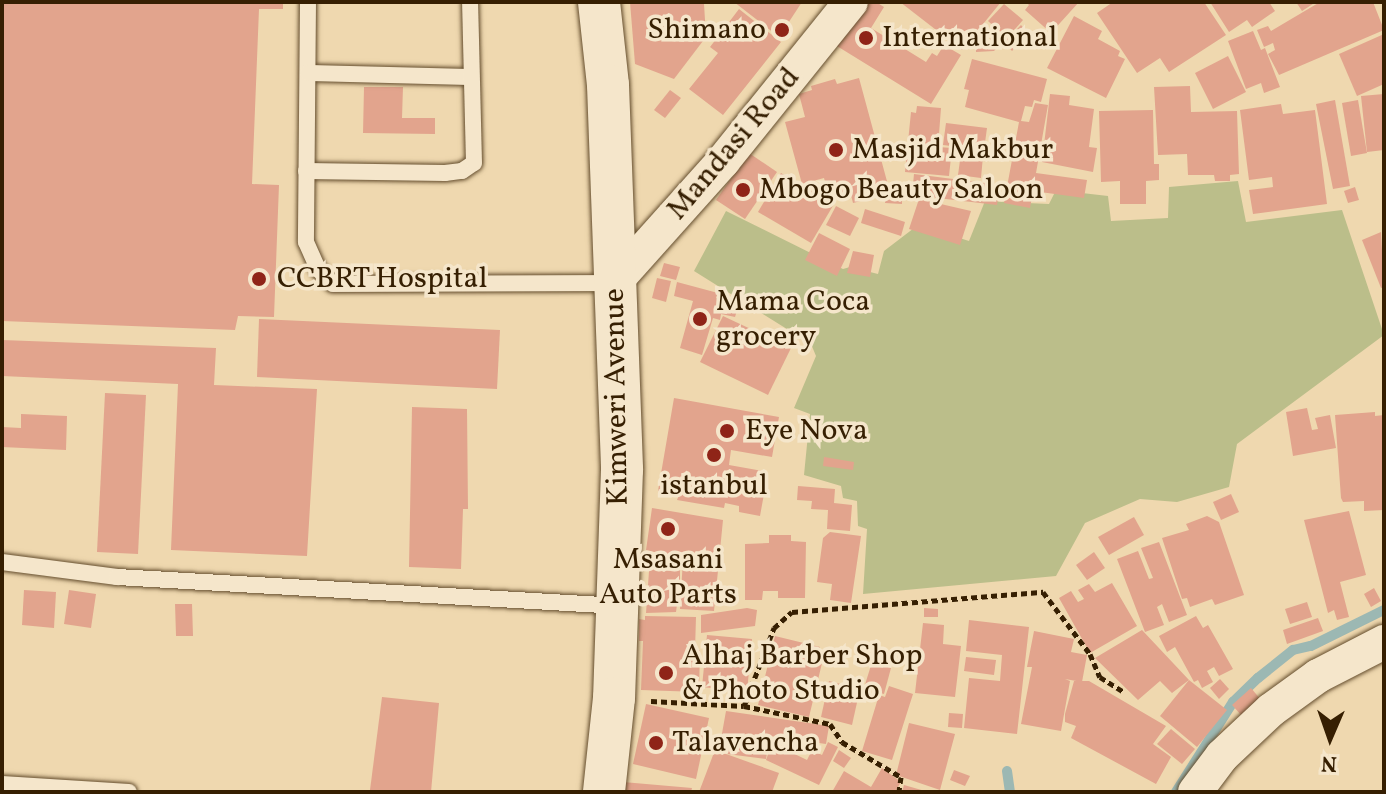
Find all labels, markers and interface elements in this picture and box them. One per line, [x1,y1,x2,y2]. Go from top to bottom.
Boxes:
place label: Shimano [647,12,766,48]
place label: International [882,20,1057,56]
marker: Shimano [773,21,791,39]
marker: International [857,29,875,47]
street label: Mandasi Road [660,60,808,228]
place label: Masjid Makbur [852,132,1053,168]
marker: Masjid Makbur [827,141,845,159]
place label: Mbogo Beauty Saloon [759,172,1044,208]
marker: Mbogo Beauty Saloon [734,181,752,199]
place label: CCBRT Hospital [277,261,488,297]
marker: CCBRT Hospital [248,268,270,290]
place label: Mama Coca grocery [716,284,870,354]
street label: Kimweri Avenue [597,288,637,506]
marker: Mama Coca grocery [691,310,709,328]
place label: Eye Nova [745,413,868,449]
marker: Eye Nova [716,420,738,442]
marker: istanbul [705,446,723,464]
place label: istanbul [660,468,768,504]
marker: Msasani Auto Parts [659,520,677,538]
place label: Msasani Auto Parts [599,542,737,612]
place label: Alhaj Barber Shop & Photo Studio [682,638,922,708]
marker: Alhaj Barber Shop & Photo Studio [657,664,675,682]
north arrow [1290,698,1370,778]
place label: Talavencha [672,725,819,761]
marker: Talavencha [647,734,665,752]
text: N [1321,747,1338,778]

